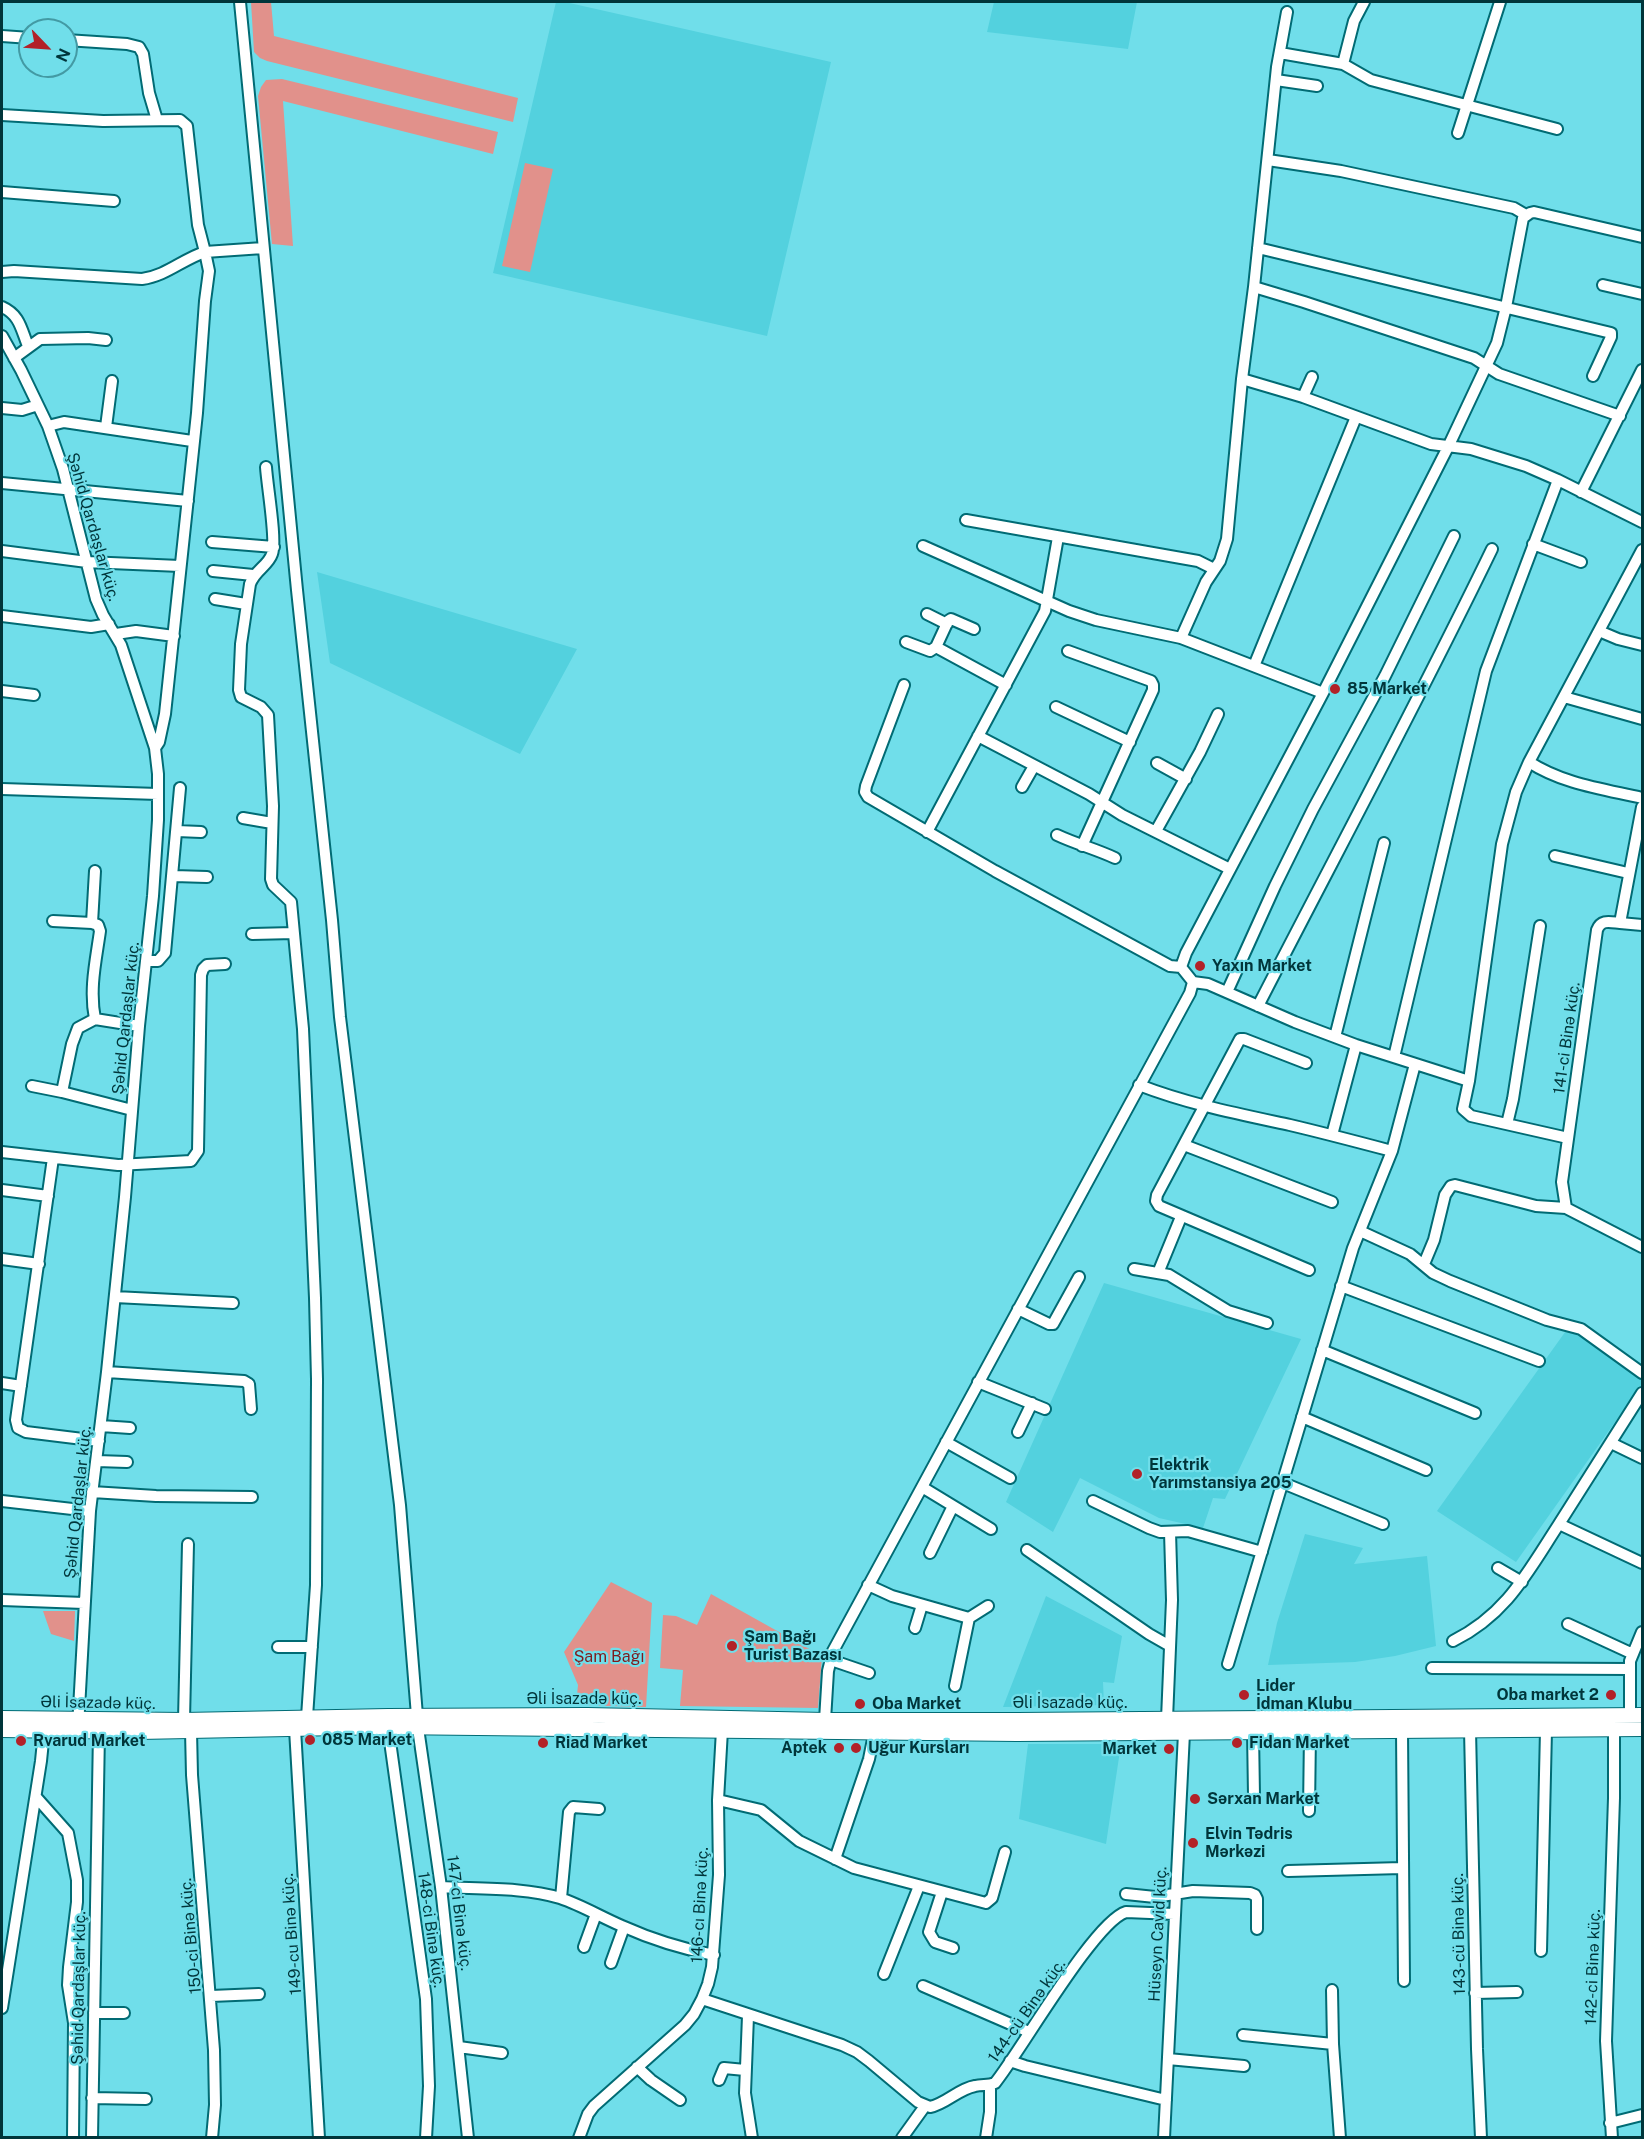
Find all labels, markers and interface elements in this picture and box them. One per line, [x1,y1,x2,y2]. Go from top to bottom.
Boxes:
north arrow [18,18,78,78]
text: N [52,45,74,65]
street label: Şəhid Qardaşlar küç. [63,450,123,604]
place label: 85 Market [1347,679,1427,699]
marker: 85 Market [1328,682,1342,696]
street label: Şəhid Qardaşlar küç. [108,941,144,1095]
place label: Yaxın Market [1212,956,1312,976]
marker: Yaxın Market [1193,959,1207,973]
street label: 141-ci Binə küç. [1550,981,1584,1095]
street label: Şəhid Qardaşlar küç. [60,1425,96,1579]
place label: Elektrik Yarımstansiya 205 [1149,1455,1291,1493]
marker: Elektrik Yarımstansiya 205 [1130,1467,1144,1481]
place label: Şam Bağı Turist Bazası [744,1627,842,1665]
marker: Şam Bağı Turist Bazası [725,1639,739,1653]
park label: Şam Bağı [574,1647,644,1667]
place label: Lider İdman Klubu [1256,1676,1352,1714]
place label: Oba market 2 [1497,1685,1599,1705]
marker: Lider İdman Klubu [1237,1688,1251,1702]
marker: Oba market 2 [1604,1688,1618,1702]
street label: Əli İsazadə küç. [526,1689,642,1709]
street label: Əli İsazadə küç. [40,1692,156,1714]
street label: Əli İsazadə küç. [1012,1693,1128,1713]
place label: Oba Market [872,1694,961,1714]
marker: Oba Market [853,1697,867,1711]
place label: 085 Market [322,1730,412,1750]
place label: Rvarud Market [33,1731,145,1751]
marker: 085 Market [303,1733,317,1747]
place label: Riad Market [555,1733,648,1753]
place label: Fidan Market [1249,1733,1350,1753]
marker: Rvarud Market [14,1734,28,1748]
marker: Riad Market [536,1736,550,1750]
marker: Fidan Market [1230,1736,1244,1750]
place label: Aptek [781,1738,827,1758]
place label: Uğur Kursları [868,1738,970,1758]
place label: Market [1102,1739,1157,1759]
marker: Aptek [832,1741,846,1755]
marker: Uğur Kursları [849,1741,863,1755]
marker: Market [1162,1742,1176,1756]
place label: Sərxan Market [1207,1789,1320,1809]
marker: Sərxan Market [1188,1792,1202,1806]
place label: Elvin Tədris Mərkəzi [1205,1824,1293,1862]
marker: Elvin Tədris Mərkəzi [1186,1836,1200,1850]
street label: 146-cı Binə küç. [687,1846,713,1964]
street label: 147-ci Binə küç. [442,1854,476,1972]
street label: Hüseyn Cavid küç. [1145,1866,1171,2002]
street label: 148-ci Binə küç. [413,1871,449,1989]
street label: 149-cu Binə küç. [278,1873,306,1995]
street label: 143-cü Binə küç. [1448,1873,1470,1995]
street label: 150-ci Binə küç. [176,1877,206,1995]
street label: 142-ci Binə küç. [1581,1909,1605,2025]
street label: Şəhid Qardaşlar küç. [68,1911,90,2065]
street label: 144-cü Binə küç. [984,1956,1070,2066]

